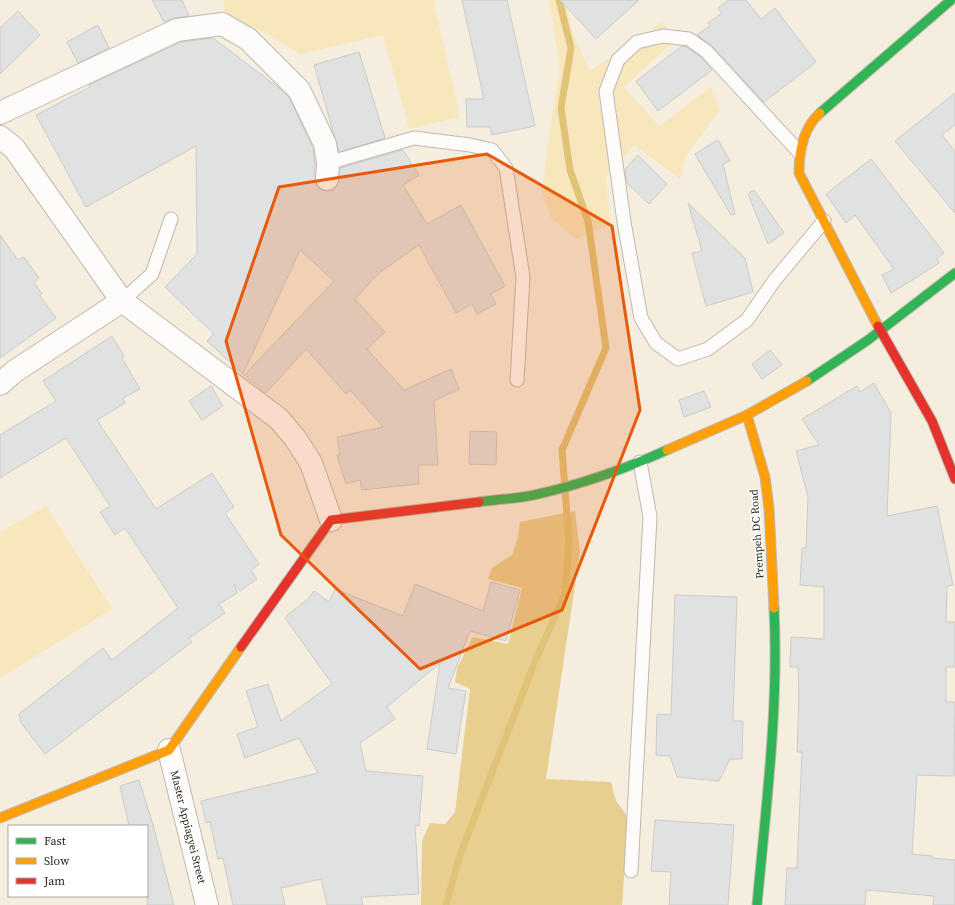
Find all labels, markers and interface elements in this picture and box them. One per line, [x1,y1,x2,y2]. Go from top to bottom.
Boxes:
street label: Prempeh DC Road [746,488,768,579]
street label: Master Appiagyei Street [167,769,209,886]
legend [8,825,148,897]
text: Fast [44,833,66,849]
text: Slow [44,853,70,869]
text: Jam [43,873,65,889]

